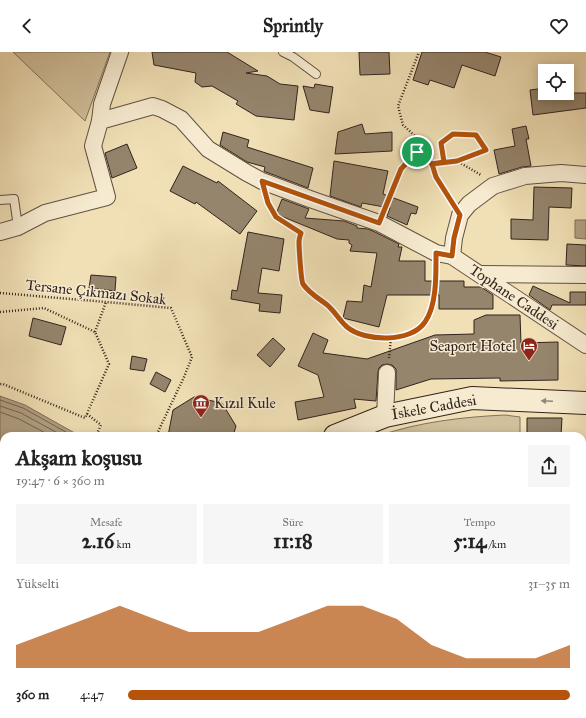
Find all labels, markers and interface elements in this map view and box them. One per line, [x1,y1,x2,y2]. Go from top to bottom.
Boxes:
icon: back [16,15,38,37]
text: Sprintly [263,15,323,37]
icon: heart [548,15,570,37]
map controls [538,64,574,100]
button: locate [538,64,574,100]
pin [400,135,434,169]
icon: arrive [406,141,428,163]
street label: Tophane Caddesi [466,261,562,333]
street label: Tersane Çıkmazı Sokak [25,276,167,308]
hotel icon: Seaport Hotel [519,336,539,361]
place label: Seaport Hotel [429,337,517,355]
street label: İskele Caddesi [390,391,478,423]
museum icon: Kızıl Kule [191,393,211,418]
place label: Kızıl Kule [214,394,276,412]
one-way arrow [541,398,553,405]
text: Akşam koşusu [16,444,142,471]
button: share [528,445,570,487]
text: 19:47 · 6 × 360 m [16,473,105,489]
text: Mesafe [90,516,123,529]
text: Süre [283,516,303,529]
text: Tempo [464,516,495,529]
text: 2.16 [82,529,114,553]
text: 11:18 [273,529,313,553]
text: 5:14 [453,529,487,553]
text: km [114,538,131,551]
text: /km [487,538,506,551]
text: Yükselti [16,576,59,592]
text: 31–35 m [528,576,570,592]
text: 360 m [16,687,49,703]
text: 4:47 [80,687,104,703]

